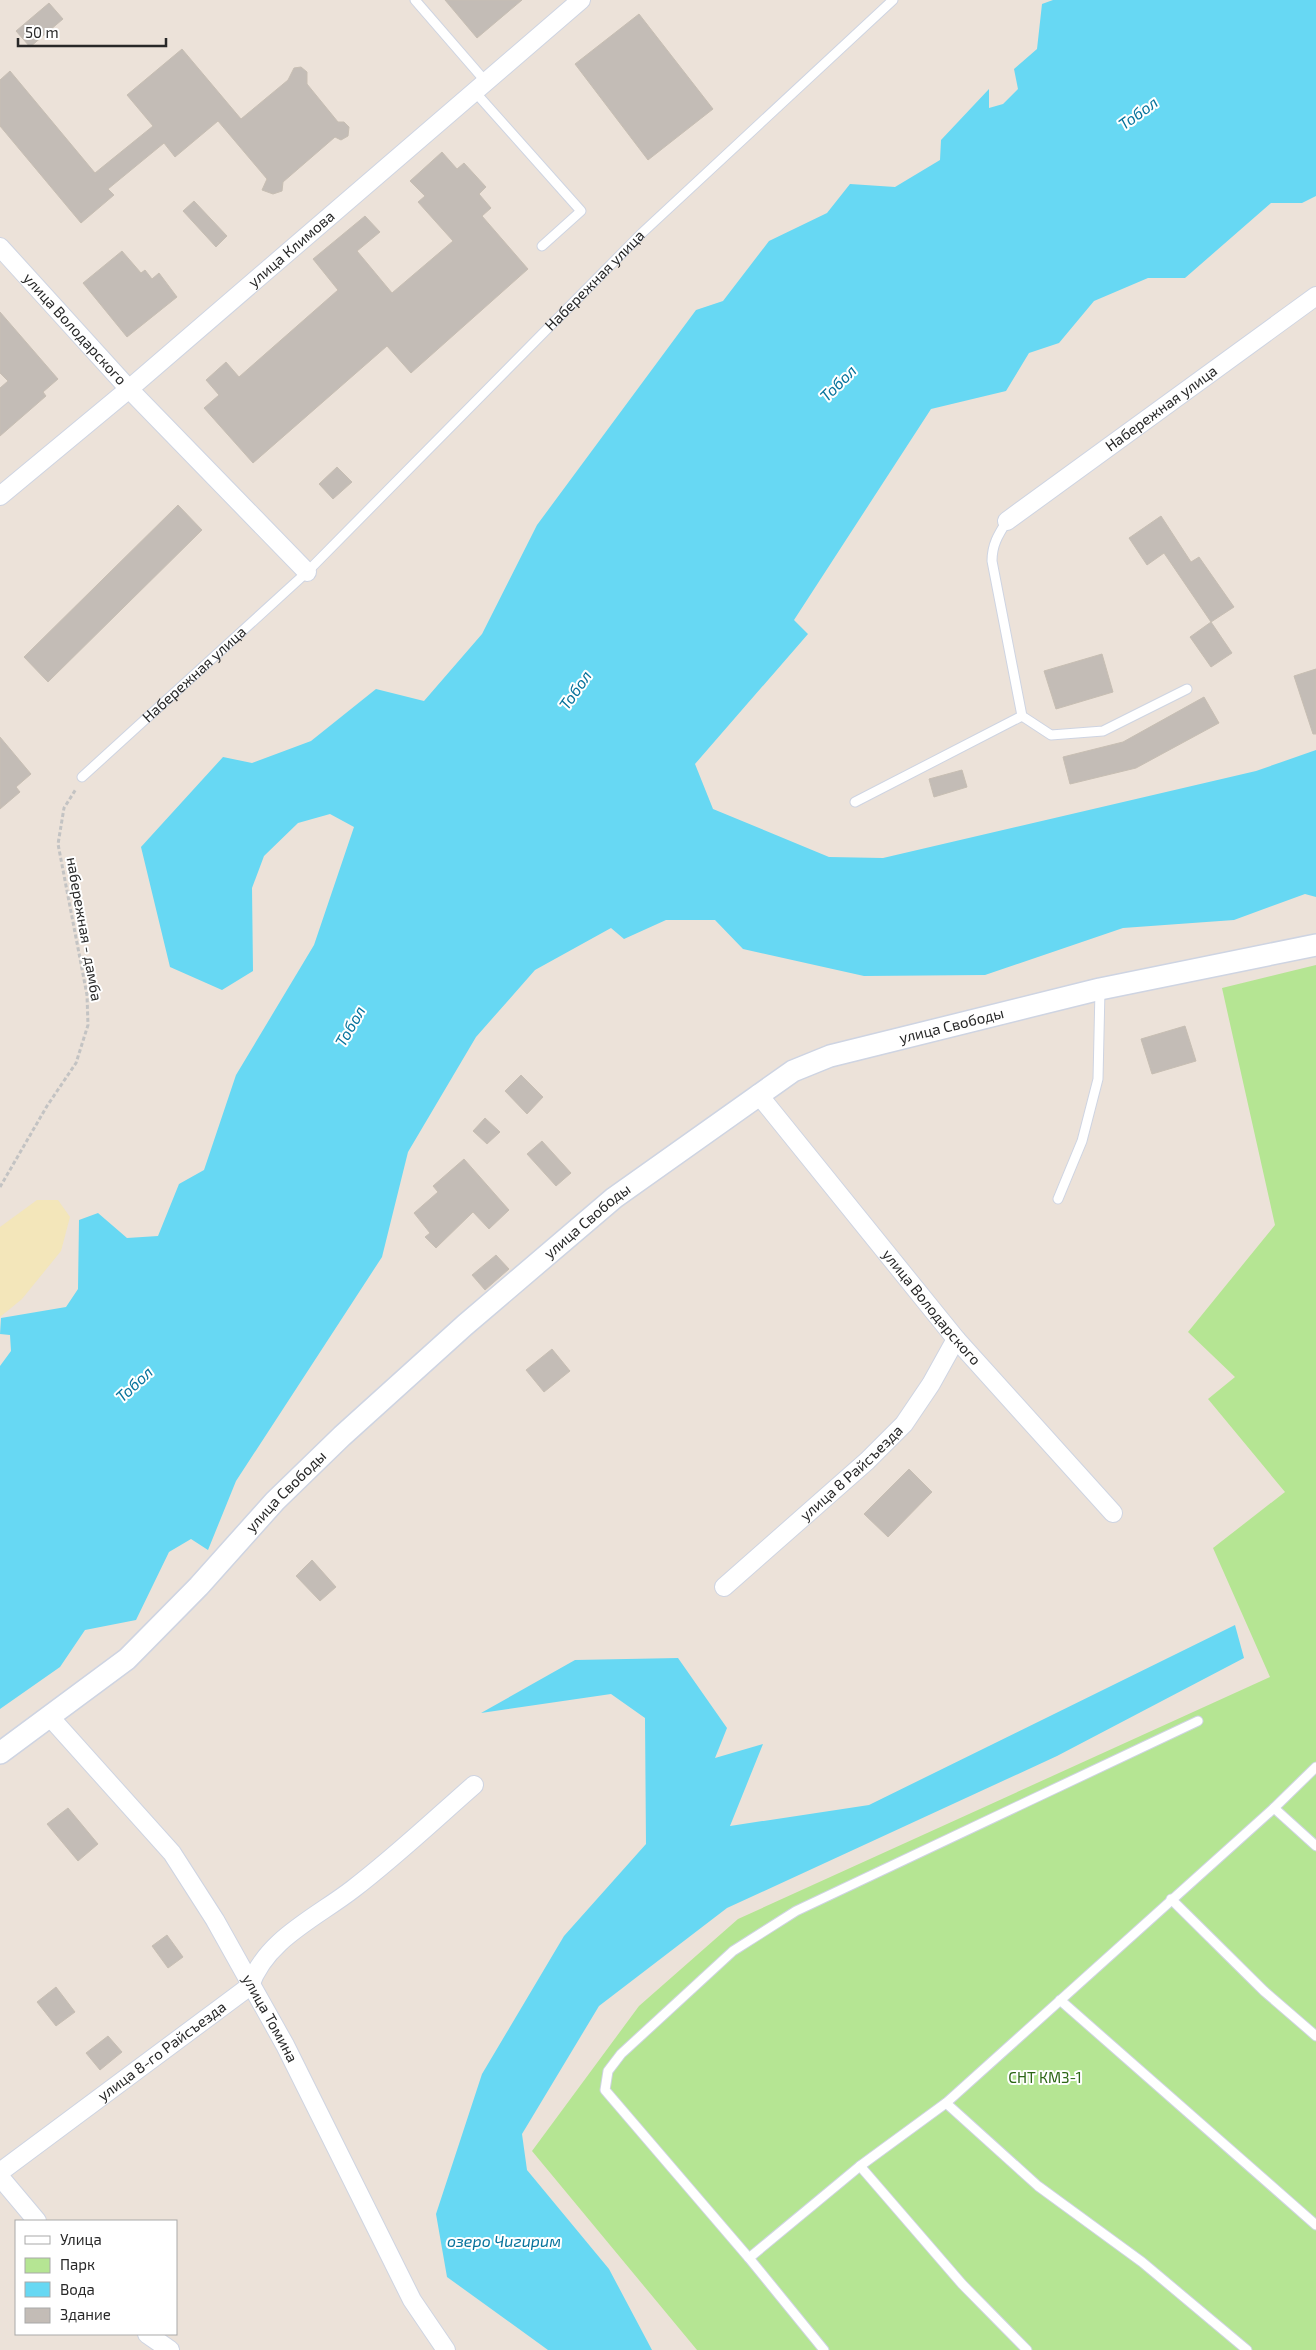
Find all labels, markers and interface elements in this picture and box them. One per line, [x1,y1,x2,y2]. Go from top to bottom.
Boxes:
scale bar [18,15,165,47]
text: 50 m [25,23,59,41]
water label: Тобол [1114,92,1161,133]
street label: улица Климова [244,206,338,291]
street label: Набережная улица [541,226,648,334]
street label: улица Володарского [19,269,131,388]
water label: Тобол [815,360,860,405]
street label: Набережная улица [1101,361,1220,455]
street label: Набережная улица [138,622,249,726]
water label: Тобол [554,666,595,713]
street label: набережная - дамба [63,855,107,1002]
water label: Тобол [330,1002,369,1049]
street label: улица Свободы [897,1003,1006,1048]
street label: улица Свободы [540,1179,634,1263]
street label: улица Володарского [878,1245,985,1369]
water label: Тобол [111,1362,156,1405]
street label: улица 8 Райсъезда [796,1421,906,1525]
street label: улица Свободы [241,1446,329,1536]
street label: улица Томина [238,1971,302,2065]
street label: улица 8-го Райсъезда [94,1997,229,2105]
park label: СНТ КМЗ-1 [1008,2068,1082,2086]
legend [15,2220,178,2335]
text: Улица [60,2230,102,2248]
water label: озеро Чигирим [447,2231,561,2250]
text: Парк [60,2255,95,2273]
text: Вода [60,2280,95,2298]
text: Здание [60,2305,111,2323]

